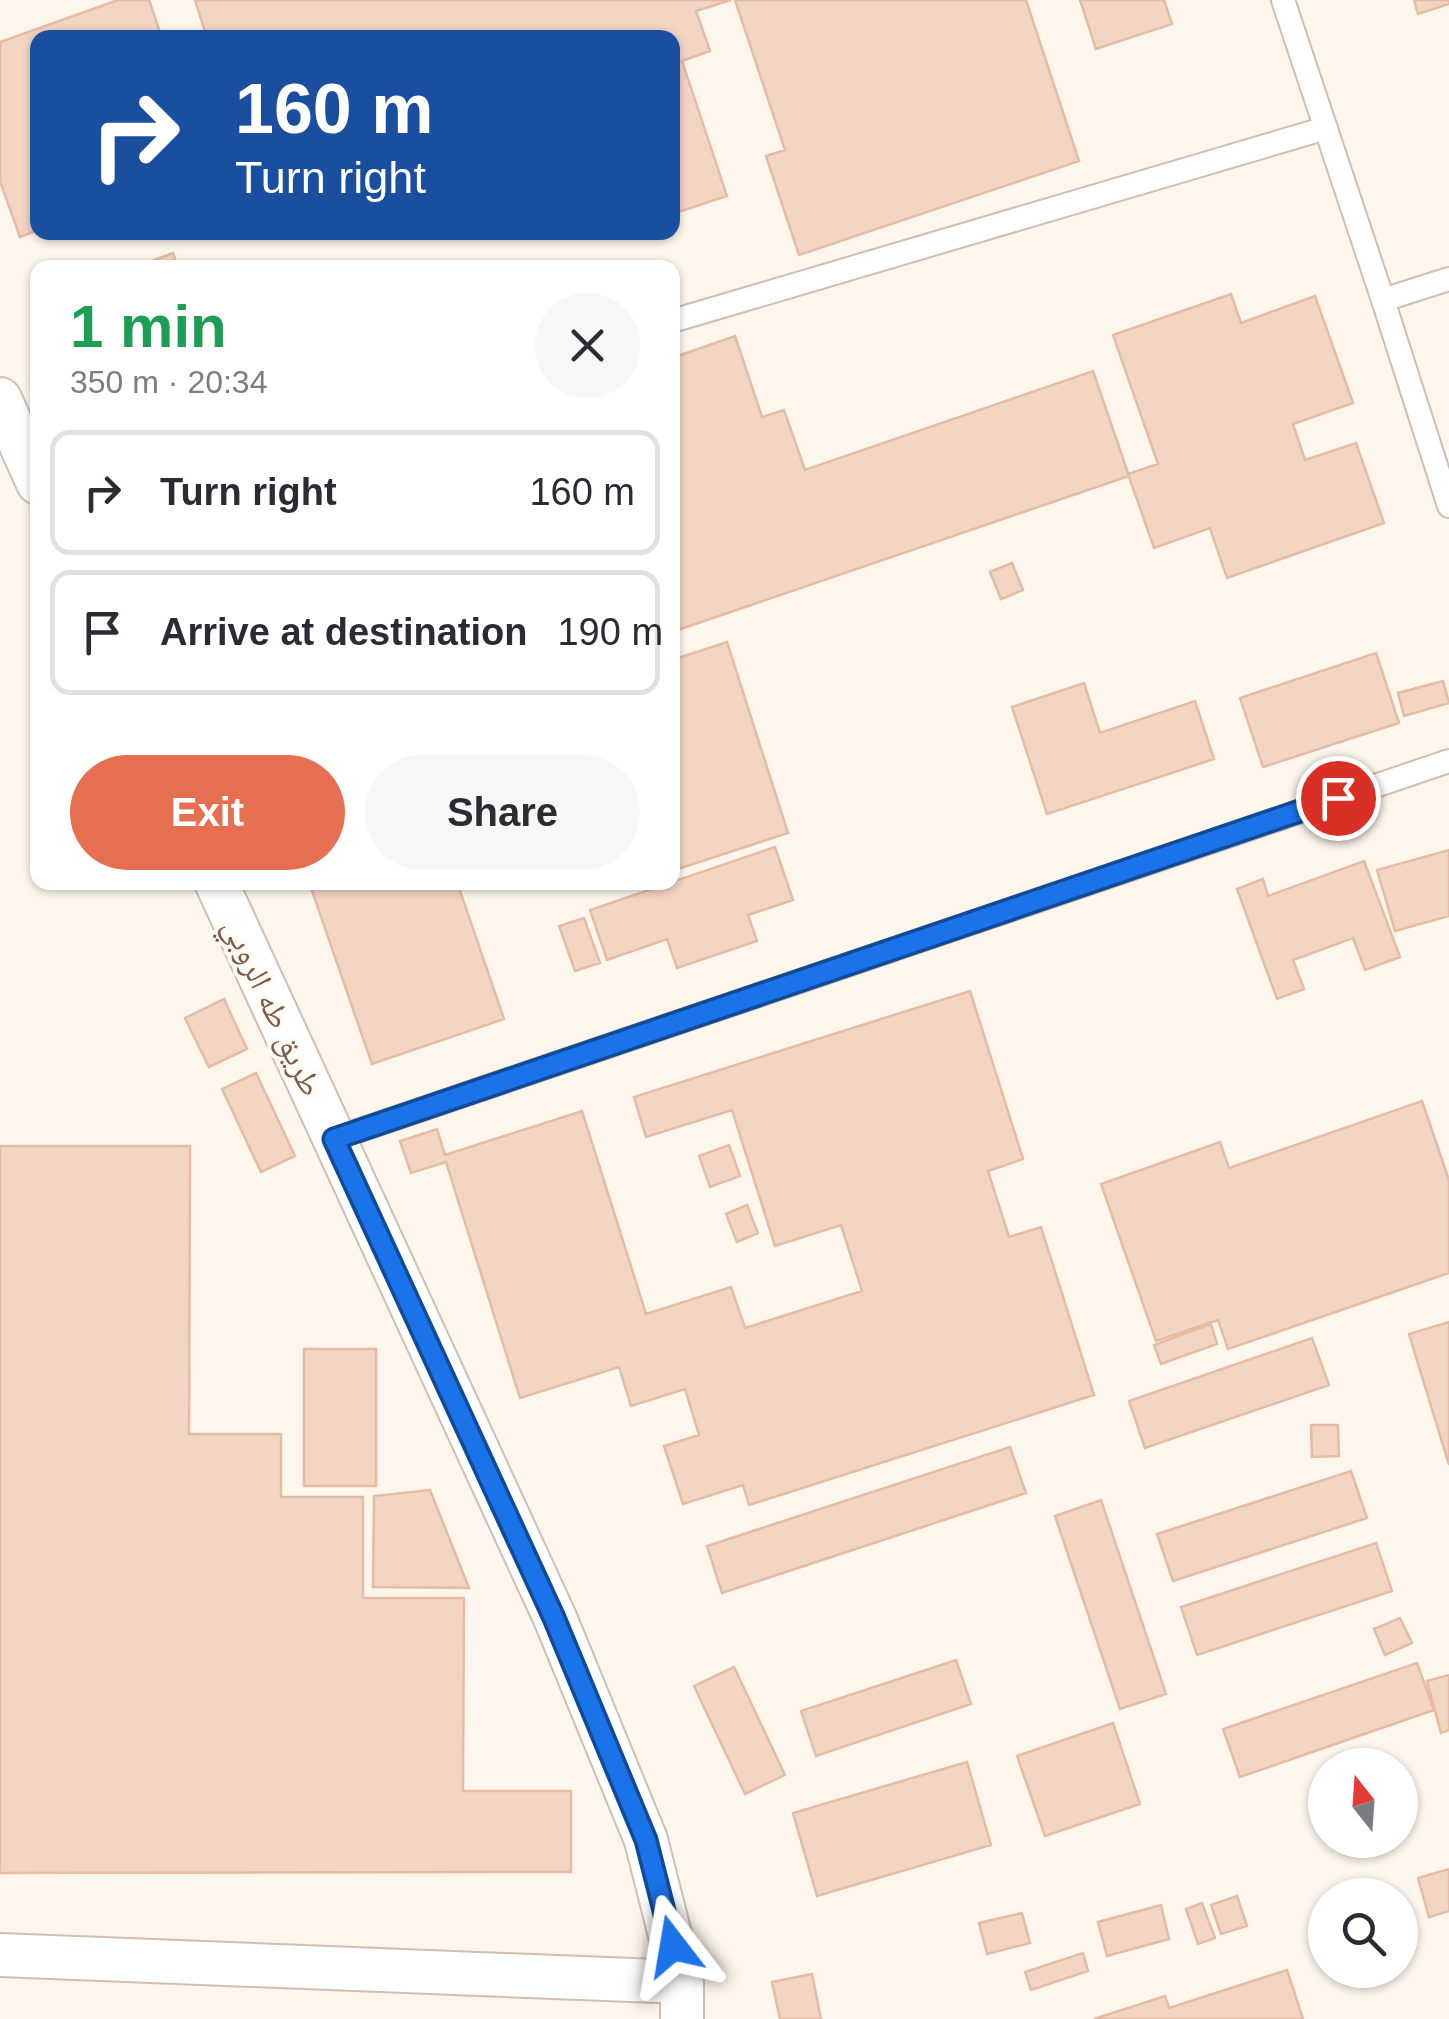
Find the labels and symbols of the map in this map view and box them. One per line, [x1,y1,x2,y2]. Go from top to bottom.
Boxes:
pin [1296,756,1381,841]
street label: طريق طه الروبي [210,912,330,1105]
north arrow [1308,1748,1418,1858]
position arrow [621,1894,725,1998]

